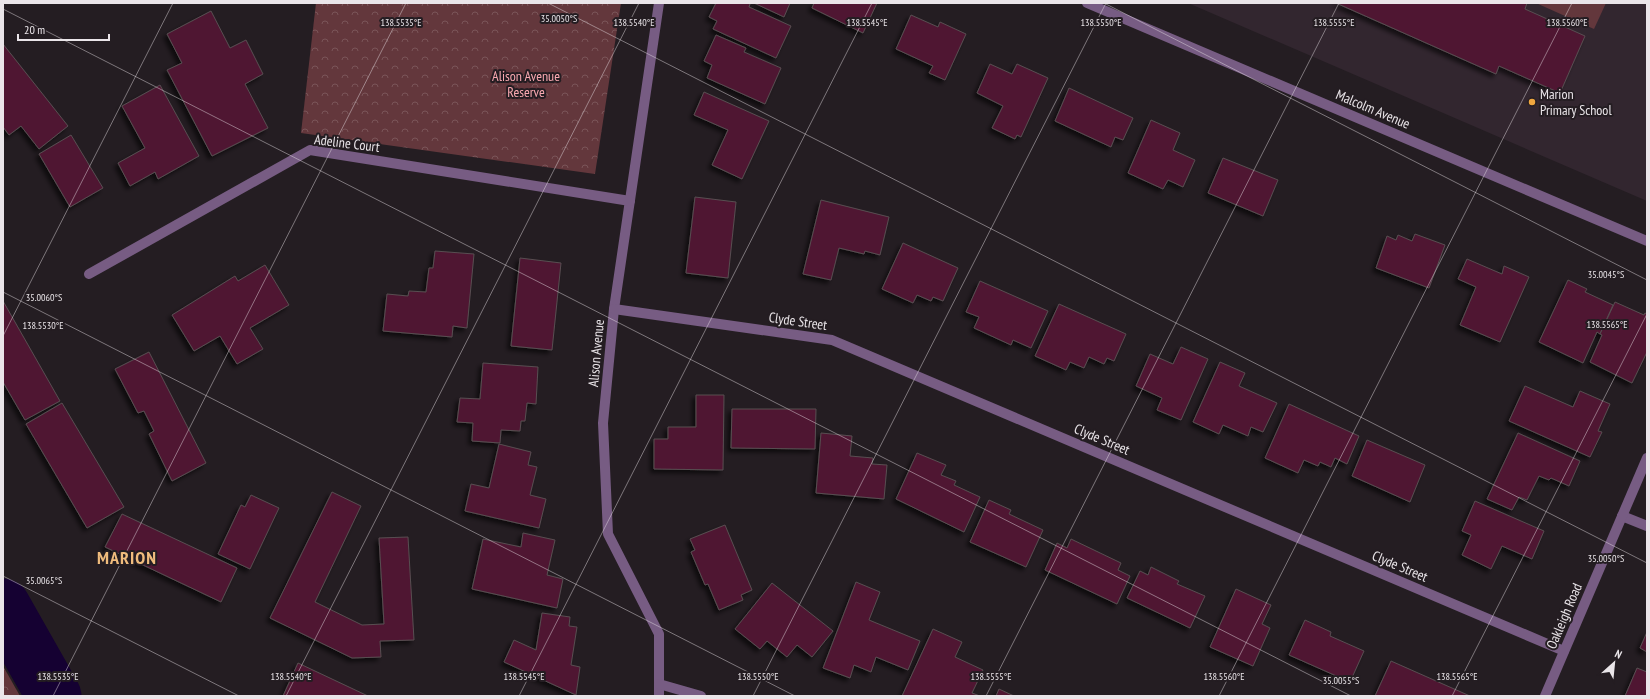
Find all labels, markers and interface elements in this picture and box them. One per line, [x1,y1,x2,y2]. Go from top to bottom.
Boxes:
text: 35.0050°S [541,12,577,25]
scale bar [18,16,109,42]
text: 138.5535°E [381,16,422,29]
text: 138.5540°E [614,16,655,29]
text: 138.5545°E [847,16,888,29]
text: 138.5550°E [1081,16,1122,29]
text: 138.5555°E [1314,16,1355,29]
text: 138.5560°E [1547,16,1588,29]
text: 20 m [24,22,45,37]
park label: Alison Avenue Reserve [492,67,560,101]
street label: Malcolm Avenue [1333,85,1413,133]
place label: Marion Primary School [1540,85,1612,119]
marker: Marion Primary School [1527,97,1537,107]
street label: Adeline Court [313,130,381,156]
text: 35.0045°S [1588,268,1624,281]
text: 35.0060°S [26,291,62,304]
street label: Clyde Street [768,308,828,334]
street label: Alison Avenue [584,318,608,388]
text: 138.5565°E [1587,318,1628,331]
text: 138.5530°E [23,319,64,332]
street label: Clyde Street [1071,419,1133,459]
district label: MARION [97,546,157,569]
street label: Clyde Street [1369,546,1431,586]
text: 35.0050°S [1588,552,1624,565]
text: 35.0065°S [26,574,62,587]
street label: Oakleigh Road [1542,580,1586,652]
north arrow [1594,643,1634,683]
text: N [1613,647,1624,662]
text: 138.5535°E [38,670,79,683]
text: 138.5540°E [271,670,312,683]
text: 138.5545°E [504,670,545,683]
text: 138.5550°E [738,670,779,683]
text: 138.5555°E [971,670,1012,683]
text: 138.5560°E [1204,670,1245,683]
text: 138.5565°E [1437,670,1478,683]
text: 35.0055°S [1323,674,1359,687]

